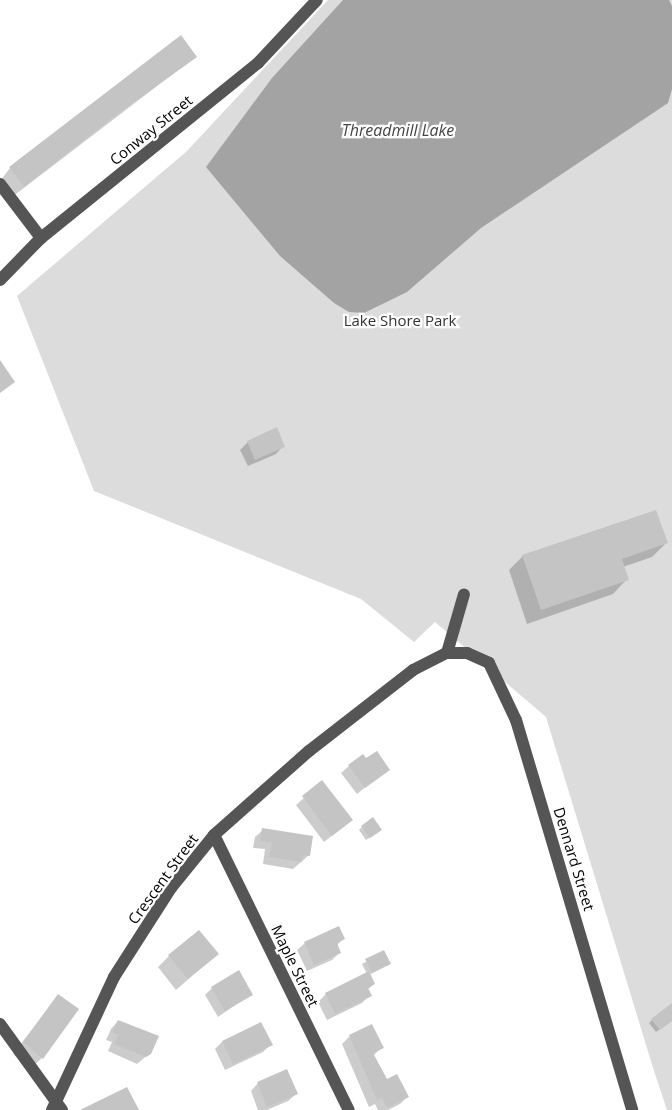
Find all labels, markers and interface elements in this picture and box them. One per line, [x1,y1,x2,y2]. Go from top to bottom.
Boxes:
street label: Conway Street [106,91,196,169]
water label: Threadmill Lake [342,120,454,140]
park label: Lake Shore Park [344,312,456,330]
street label: Dennard Street [550,805,598,913]
street label: Crescent Street [124,830,202,928]
street label: Maple Street [267,922,323,1010]

